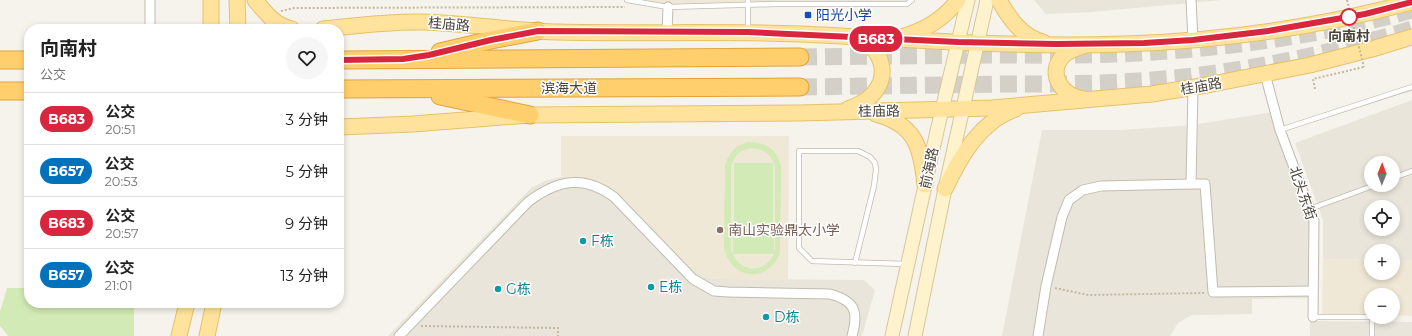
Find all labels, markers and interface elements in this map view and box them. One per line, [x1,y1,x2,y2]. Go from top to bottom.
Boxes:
place label: 阳光小学 [816,6,872,24]
marker: 向南村 [1340,8,1358,26]
marker: 阳光小学 [803,10,813,20]
street label: 桂庙路 [427,13,471,35]
line badge: B683 [848,26,904,52]
place label: 向南村 [1328,27,1370,45]
text: B683 [857,30,895,48]
text: 向南村 [40,37,97,60]
button: heart [286,37,328,79]
text: 公交 [40,66,66,82]
street label: 桂庙路 [1179,73,1223,99]
street label: 滨海大道 [541,79,597,97]
text: 公交 [105,102,135,121]
street label: 桂庙路 [858,102,900,120]
text: B683 [48,110,85,128]
text: 3 分钟 [286,110,328,129]
text: 20:51 [105,121,136,137]
street label: 前海路 [916,146,942,190]
text: 公交 [104,154,135,173]
north arrow [1364,156,1400,192]
map controls [1364,156,1400,324]
text: B657 [48,162,84,180]
text: 5 分钟 [286,162,328,181]
street label: 北头东街 [1285,164,1321,222]
text: 20:53 [104,173,138,189]
button: locate [1364,200,1400,236]
text: 公交 [105,206,135,225]
text: B683 [48,214,85,232]
text: 9 分钟 [285,214,328,233]
place label: 南山实验鼎太小学 [728,221,840,239]
text: 20:57 [105,225,139,241]
marker: 南山实验鼎太小学 [715,225,725,235]
place label: F栋 [591,232,614,250]
marker: F栋 [578,236,588,246]
button: + [1364,244,1400,280]
text: 公交 [104,258,135,277]
text: B657 [48,266,84,284]
text: 13 分钟 [280,266,328,285]
text: 21:01 [104,277,133,293]
place label: E栋 [659,278,682,296]
place label: G栋 [506,280,531,298]
marker: E栋 [646,282,656,292]
marker: G栋 [493,284,503,294]
button: − [1364,288,1400,324]
place label: D栋 [774,308,800,326]
marker: D栋 [761,312,771,322]

